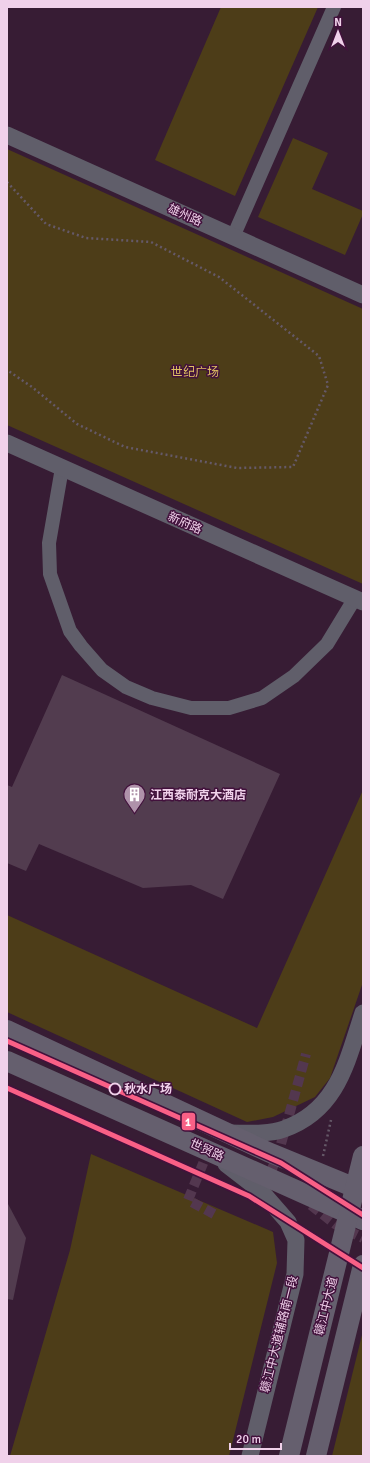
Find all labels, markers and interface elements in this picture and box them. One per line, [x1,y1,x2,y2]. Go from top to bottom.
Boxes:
north arrow [318,12,358,52]
text: N [334,16,342,29]
street label: 雄州路 [165,201,204,230]
park label: 世纪广场 [171,365,219,380]
street label: 新府路 [165,509,204,538]
building icon: 江西泰耐克大酒店 [121,782,147,815]
place label: 江西泰耐克大酒店 [150,788,246,803]
marker: 秋水广场 [108,1082,122,1096]
place label: 秋水广场 [124,1082,172,1097]
line badge: 1 [181,1112,196,1131]
text: 1 [185,1116,191,1129]
street label: 世贸路 [187,1136,226,1165]
street label: 赣江中大道辅路南一段 [258,1274,301,1394]
street label: 赣江中大道 [312,1275,341,1337]
scale bar [230,1425,281,1451]
text: 20 m [236,1432,261,1447]

